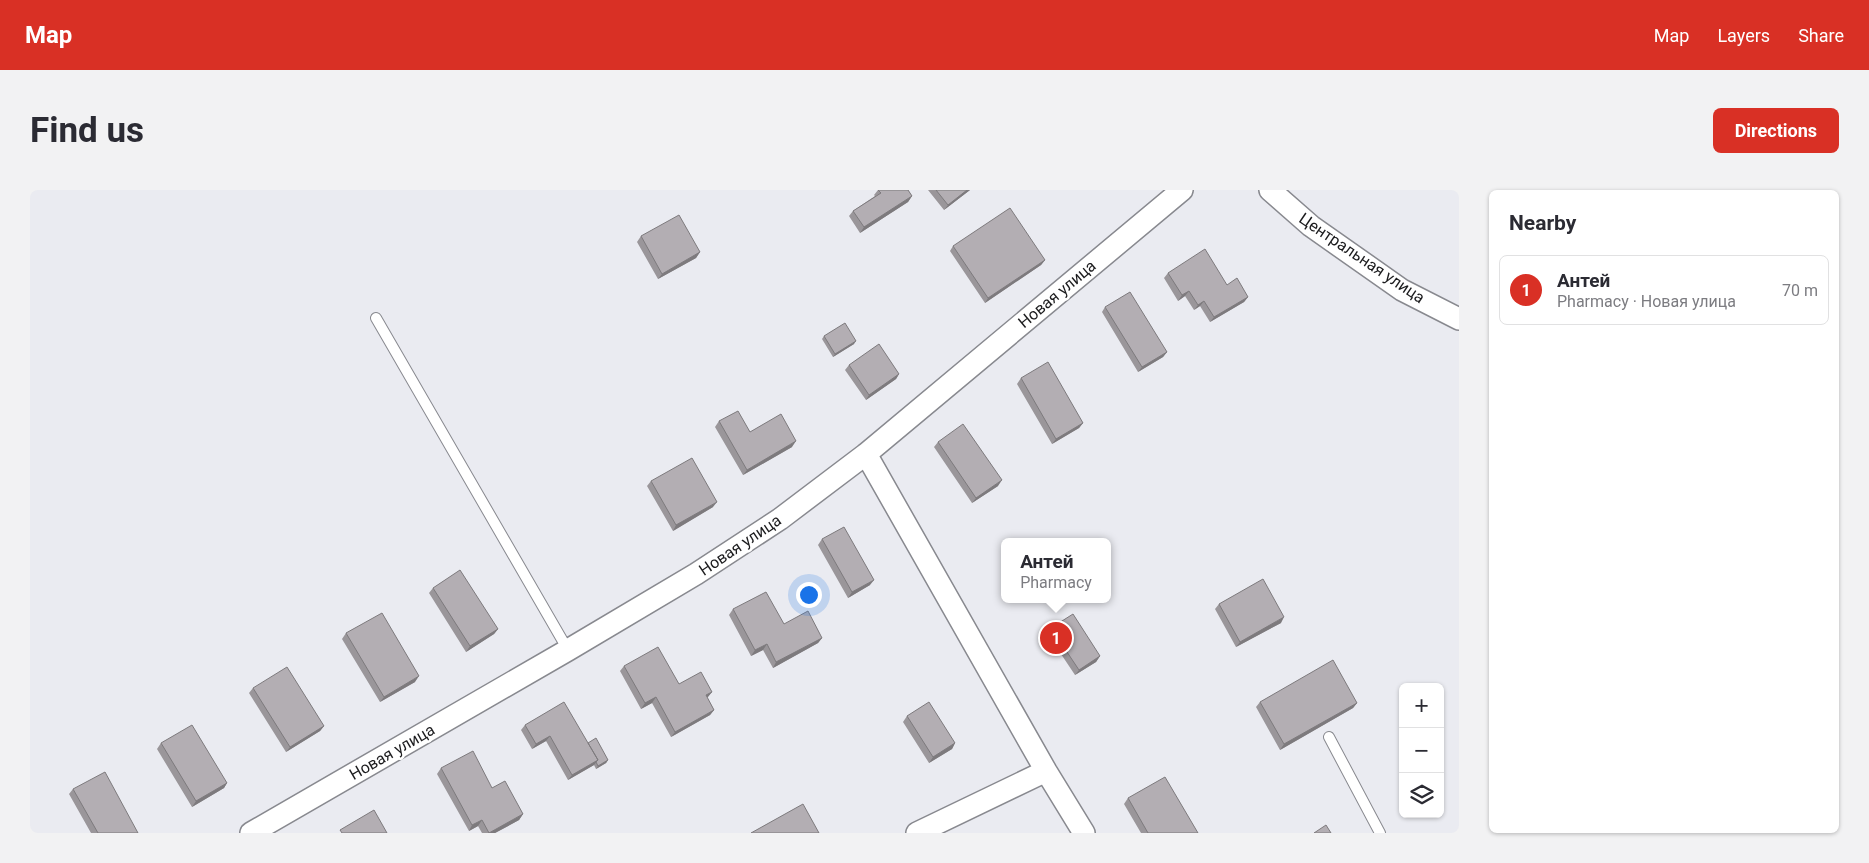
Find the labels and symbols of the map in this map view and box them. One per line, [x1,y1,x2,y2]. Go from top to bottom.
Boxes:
street label: Центральная улица [1296,209,1428,307]
street label: Новая улица [1014,256,1100,332]
street label: Новая улица [695,511,785,579]
your location [796,582,822,608]
pin: 1 [1040,619,1072,657]
street label: Новая улица [346,720,438,784]

